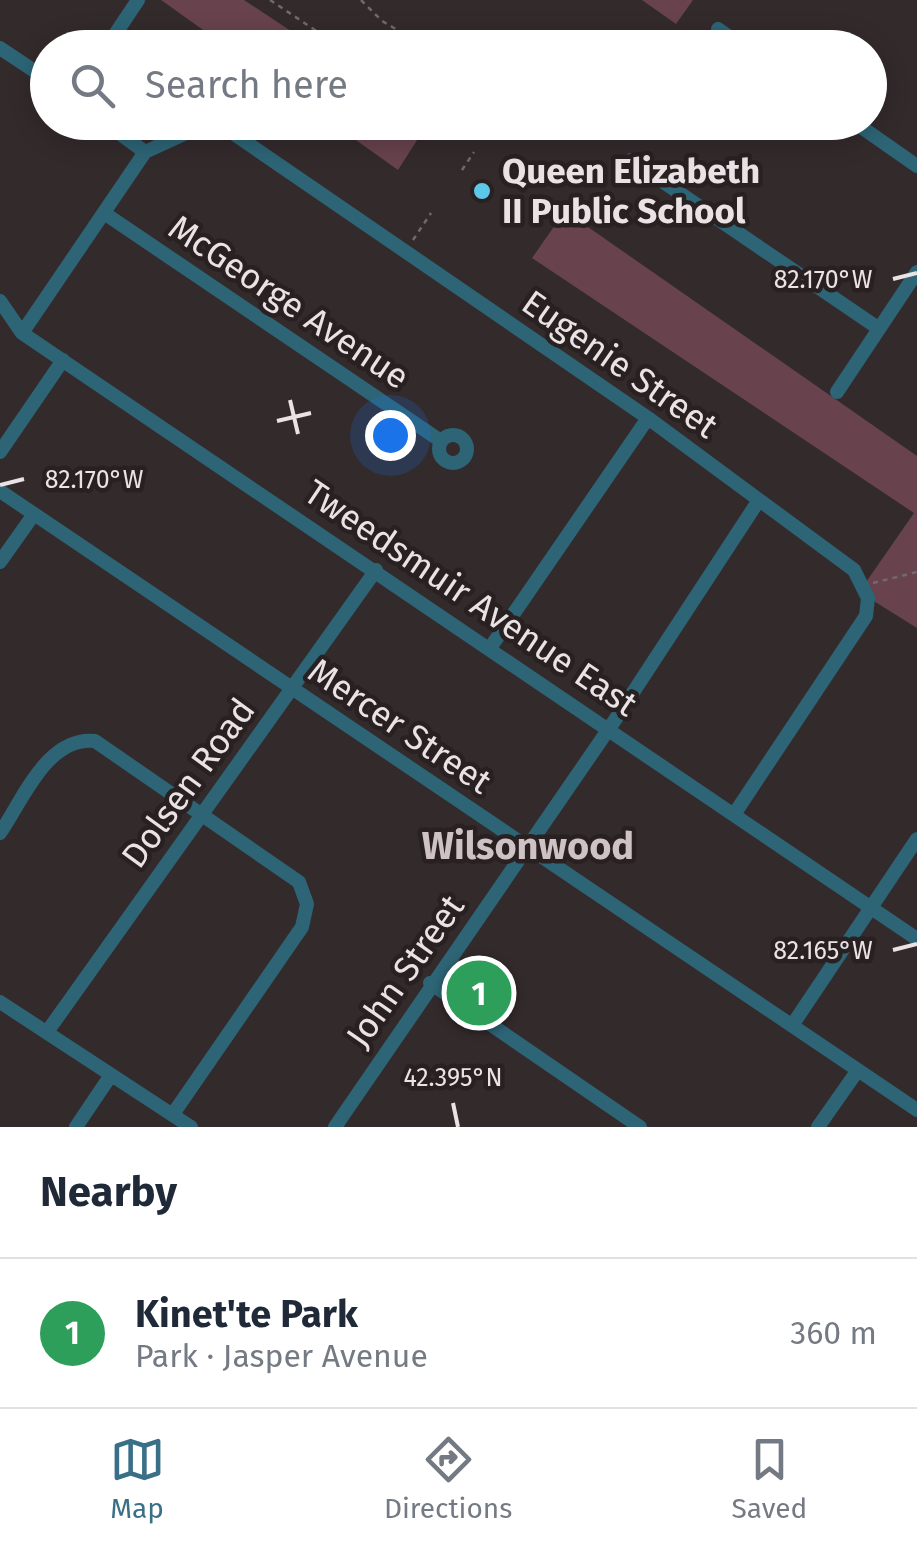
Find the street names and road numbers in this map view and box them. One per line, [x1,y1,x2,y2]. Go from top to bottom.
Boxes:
street label: McGeorge Avenue [161,206,417,398]
street label: Eugenie Street [514,281,726,447]
street label: Tweedsmuir Avenue East [297,471,646,725]
street label: Mercer Street [301,649,500,803]
street label: Dolsen Road [112,690,264,876]
street label: John Street [337,886,473,1055]

